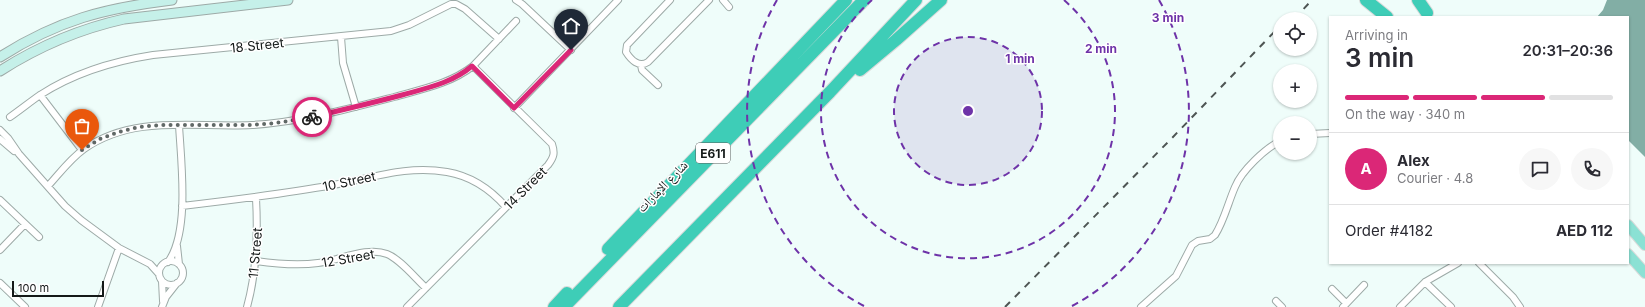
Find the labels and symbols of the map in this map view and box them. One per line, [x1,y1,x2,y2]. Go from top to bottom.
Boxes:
pin [554,9,588,50]
text: 3 min [1152,10,1184,25]
street label: 18 Street [229,34,285,56]
text: 2 min [1085,41,1117,56]
text: 1 min [1005,51,1035,66]
courier [292,97,332,137]
centre of rings [961,104,975,118]
pin [65,109,99,150]
road number: E611 [696,143,730,163]
street label: شارع الإمارات [633,157,692,217]
street label: 14 Street [500,163,550,213]
street label: 10 Street [321,168,377,194]
street label: 11 Street [245,227,265,279]
street label: 12 Street [320,245,376,271]
scale bar [12,279,104,298]

